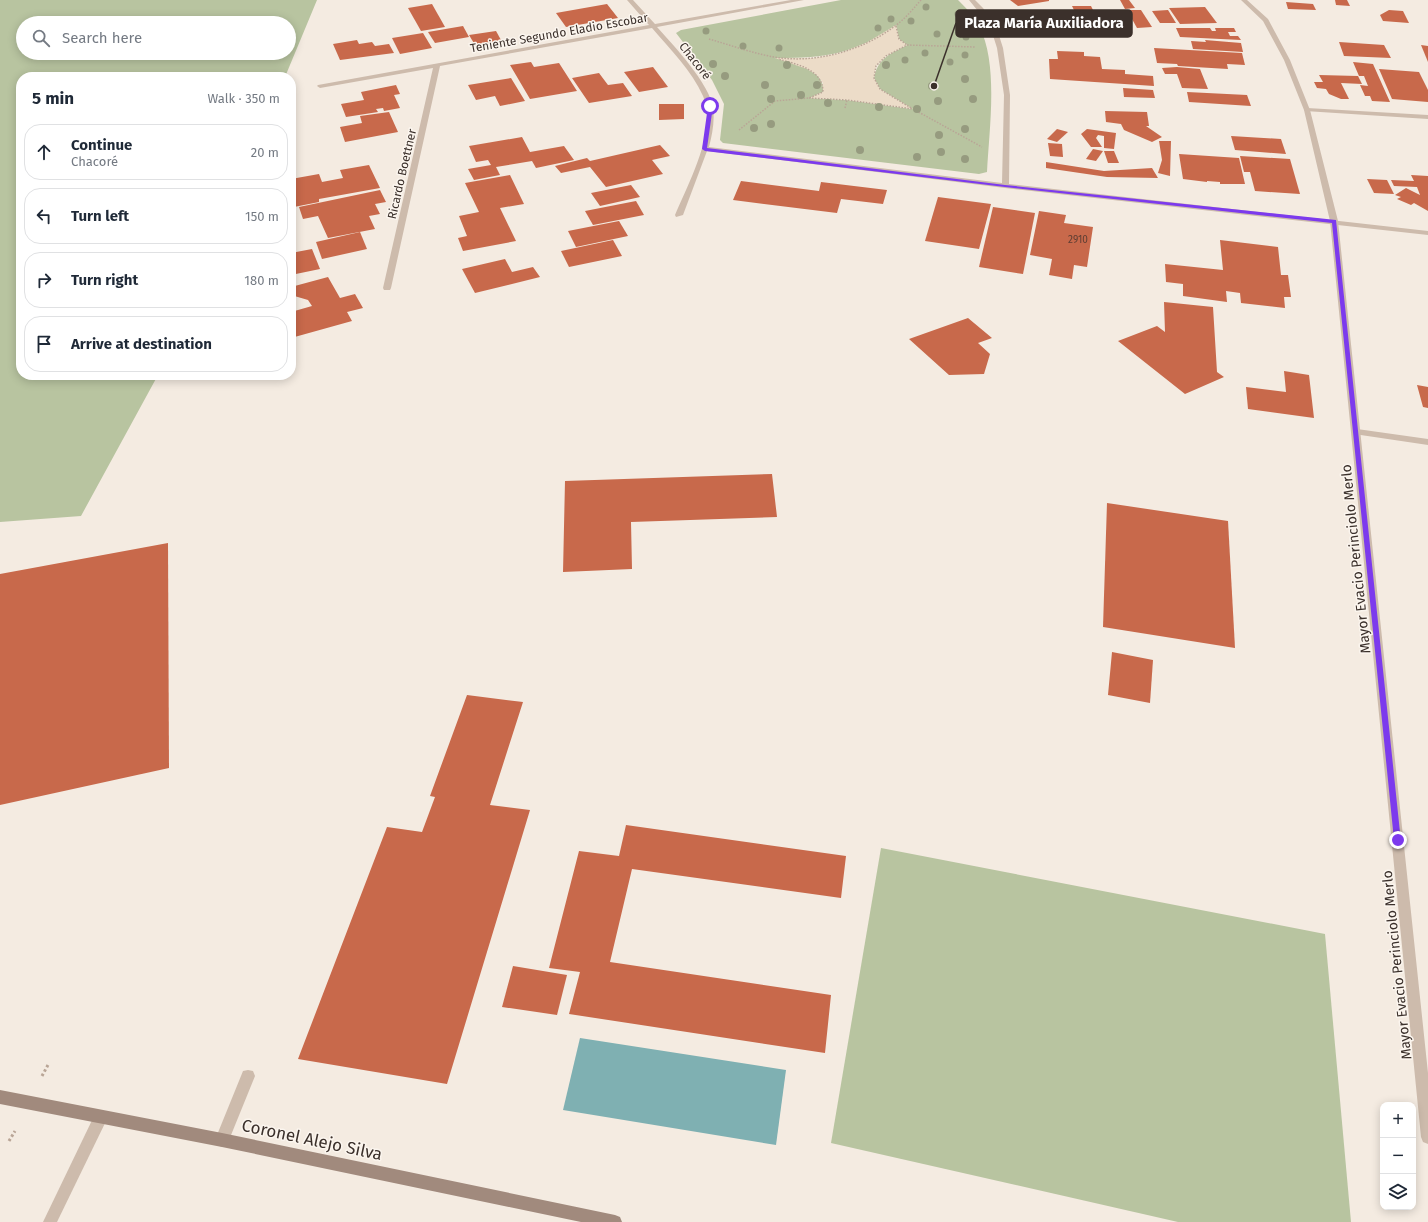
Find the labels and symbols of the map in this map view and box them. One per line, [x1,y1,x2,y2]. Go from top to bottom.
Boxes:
street label: Teniente Segundo Eladio Escobar [469,10,649,56]
callout: Plaza María Auxiliadora [956,10,1132,37]
text: Plaza María Auxiliadora [964,14,1124,32]
street label: Chacoré [676,40,714,82]
route start [701,97,719,115]
street label: Ricardo Boettner [385,127,419,220]
house number: 2910 [1068,234,1088,246]
street label: Mayor Evacio Perinciolo Merlo [1338,464,1374,654]
route end [1389,831,1407,849]
street label: Mayor Evacio Perinciolo Merlo [1379,870,1415,1060]
street label: Coronel Alejo Silva [240,1115,384,1165]

